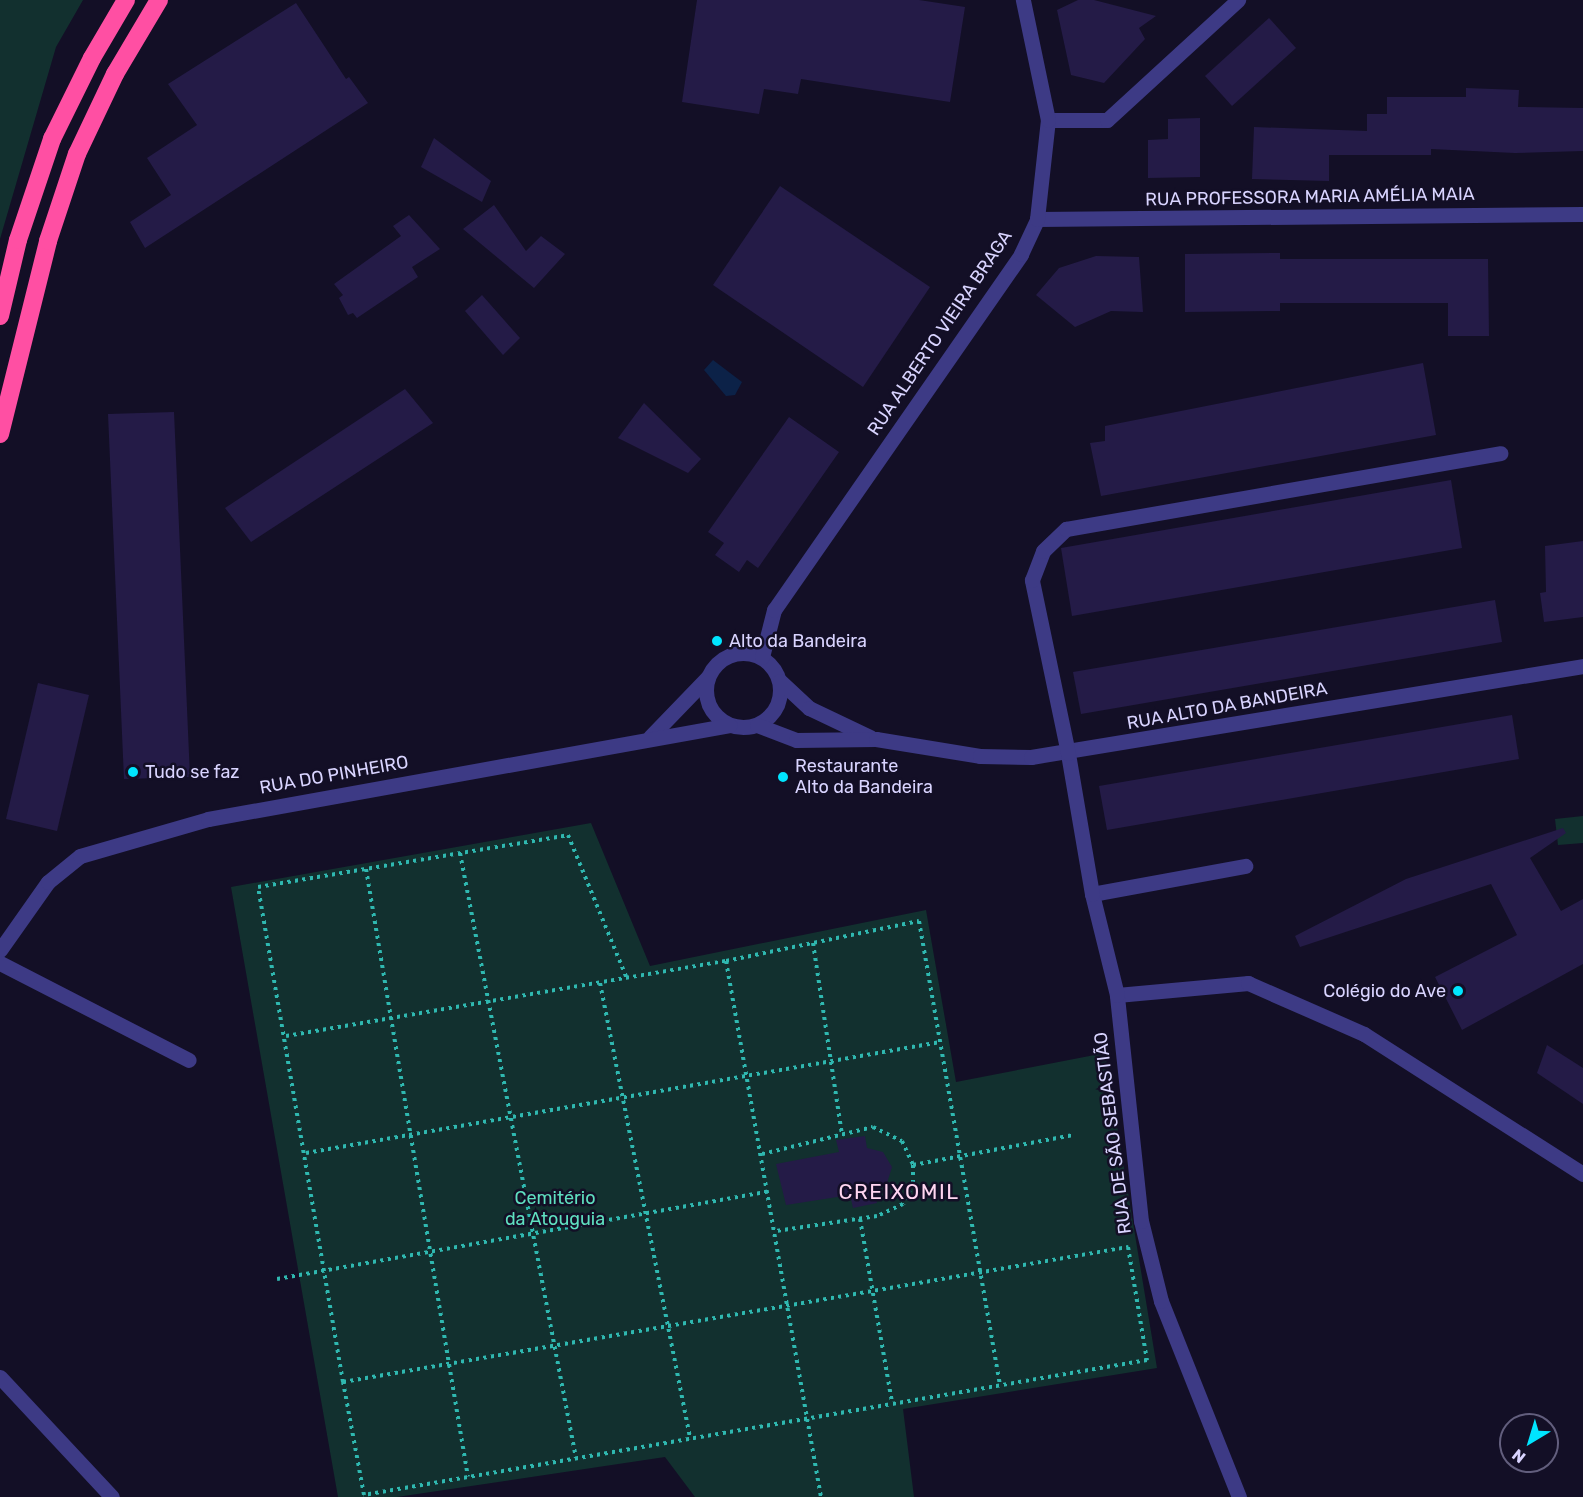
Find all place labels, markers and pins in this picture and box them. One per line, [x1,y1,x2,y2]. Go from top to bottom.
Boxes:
place label: Alto da Bandeira [729,630,867,652]
marker: Alto da Bandeira [710,634,724,648]
place label: Restaurante Alto da Bandeira [795,756,933,798]
place label: Tudo se faz [145,761,240,783]
marker: Tudo se faz [126,765,140,779]
marker: Restaurante Alto da Bandeira [776,770,790,784]
place label: Colégio do Ave [1323,980,1446,1002]
marker: Colégio do Ave [1451,984,1465,998]

